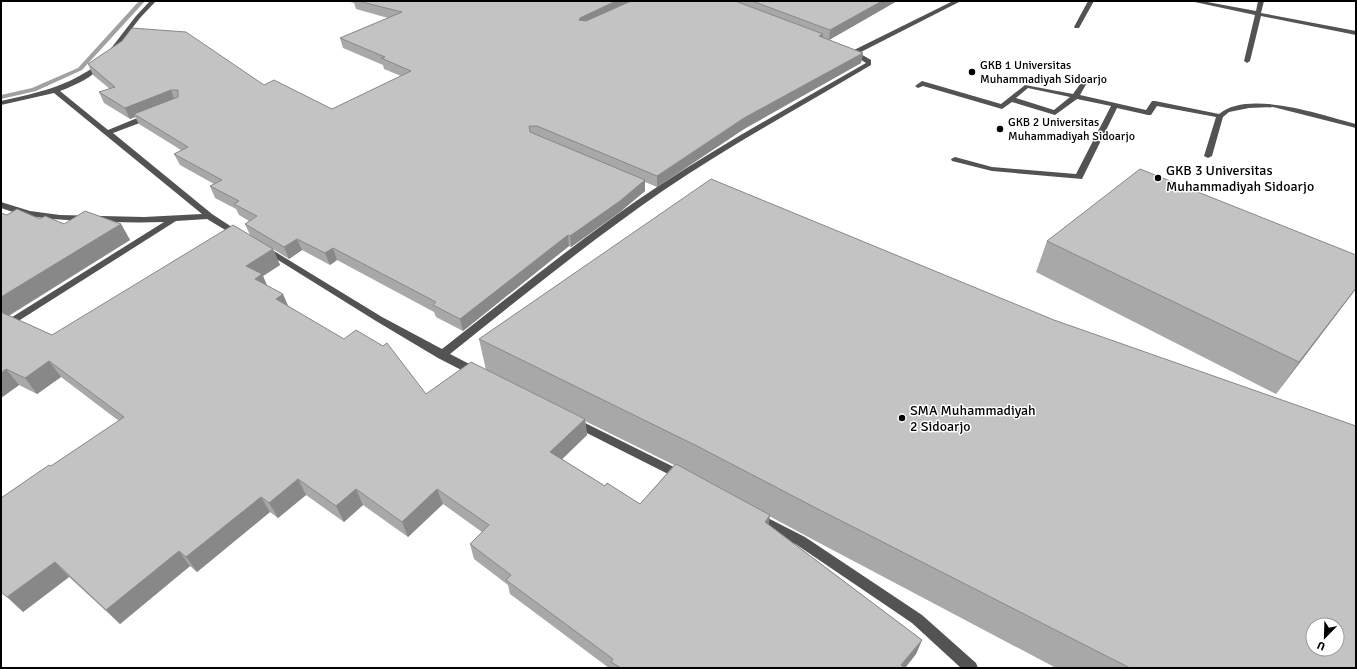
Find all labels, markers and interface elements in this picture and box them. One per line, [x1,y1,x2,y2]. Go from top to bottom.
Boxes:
place label: GKB 1 Universitas Muhammadiyah Sidoarjo [980,58,1107,87]
marker: GKB 1 Universitas Muhammadiyah Sidoarjo [967,67,977,77]
place label: GKB 2 Universitas Muhammadiyah Sidoarjo [1008,115,1135,144]
marker: GKB 2 Universitas Muhammadiyah Sidoarjo [995,124,1005,134]
place label: GKB 3 Universitas Muhammadiyah Sidoarjo [1166,162,1314,195]
marker: GKB 3 Universitas Muhammadiyah Sidoarjo [1153,173,1163,183]
place label: SMA Muhammadiyah 2 Sidoarjo [910,402,1036,435]
marker: SMA Muhammadiyah 2 Sidoarjo [897,413,907,423]
north arrow [1305,617,1345,657]
text: U [1315,638,1327,653]

